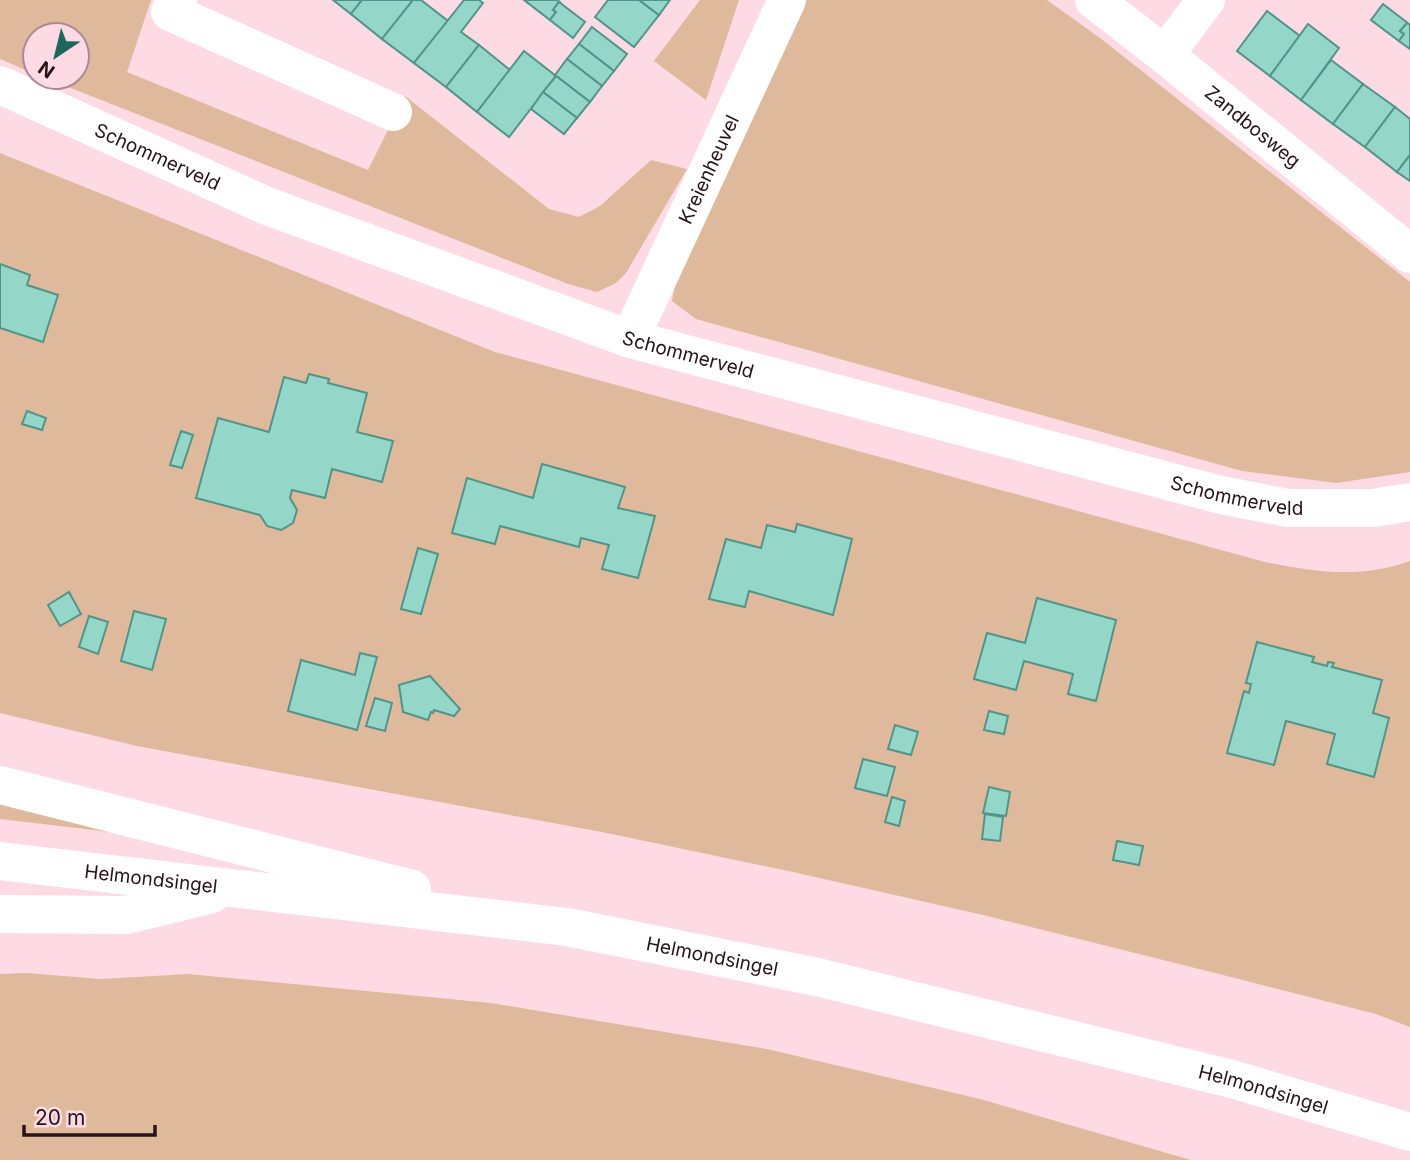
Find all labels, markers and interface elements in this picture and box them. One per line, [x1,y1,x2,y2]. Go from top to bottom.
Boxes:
north arrow [21,21,91,91]
text: N [34,56,59,83]
street label: Zandbosweg [1200,81,1305,172]
street label: Kreienheuvel [674,112,744,228]
street label: Schommerveld [91,118,224,195]
street label: Schommerveld [619,326,756,383]
street label: Schommerveld [1168,471,1303,520]
street label: Helmondsingel [83,860,219,898]
street label: Helmondsingel [644,932,780,981]
street label: Helmondsingel [1196,1060,1331,1119]
scale bar [24,1094,156,1138]
text: 20 m [35,1105,85,1130]

